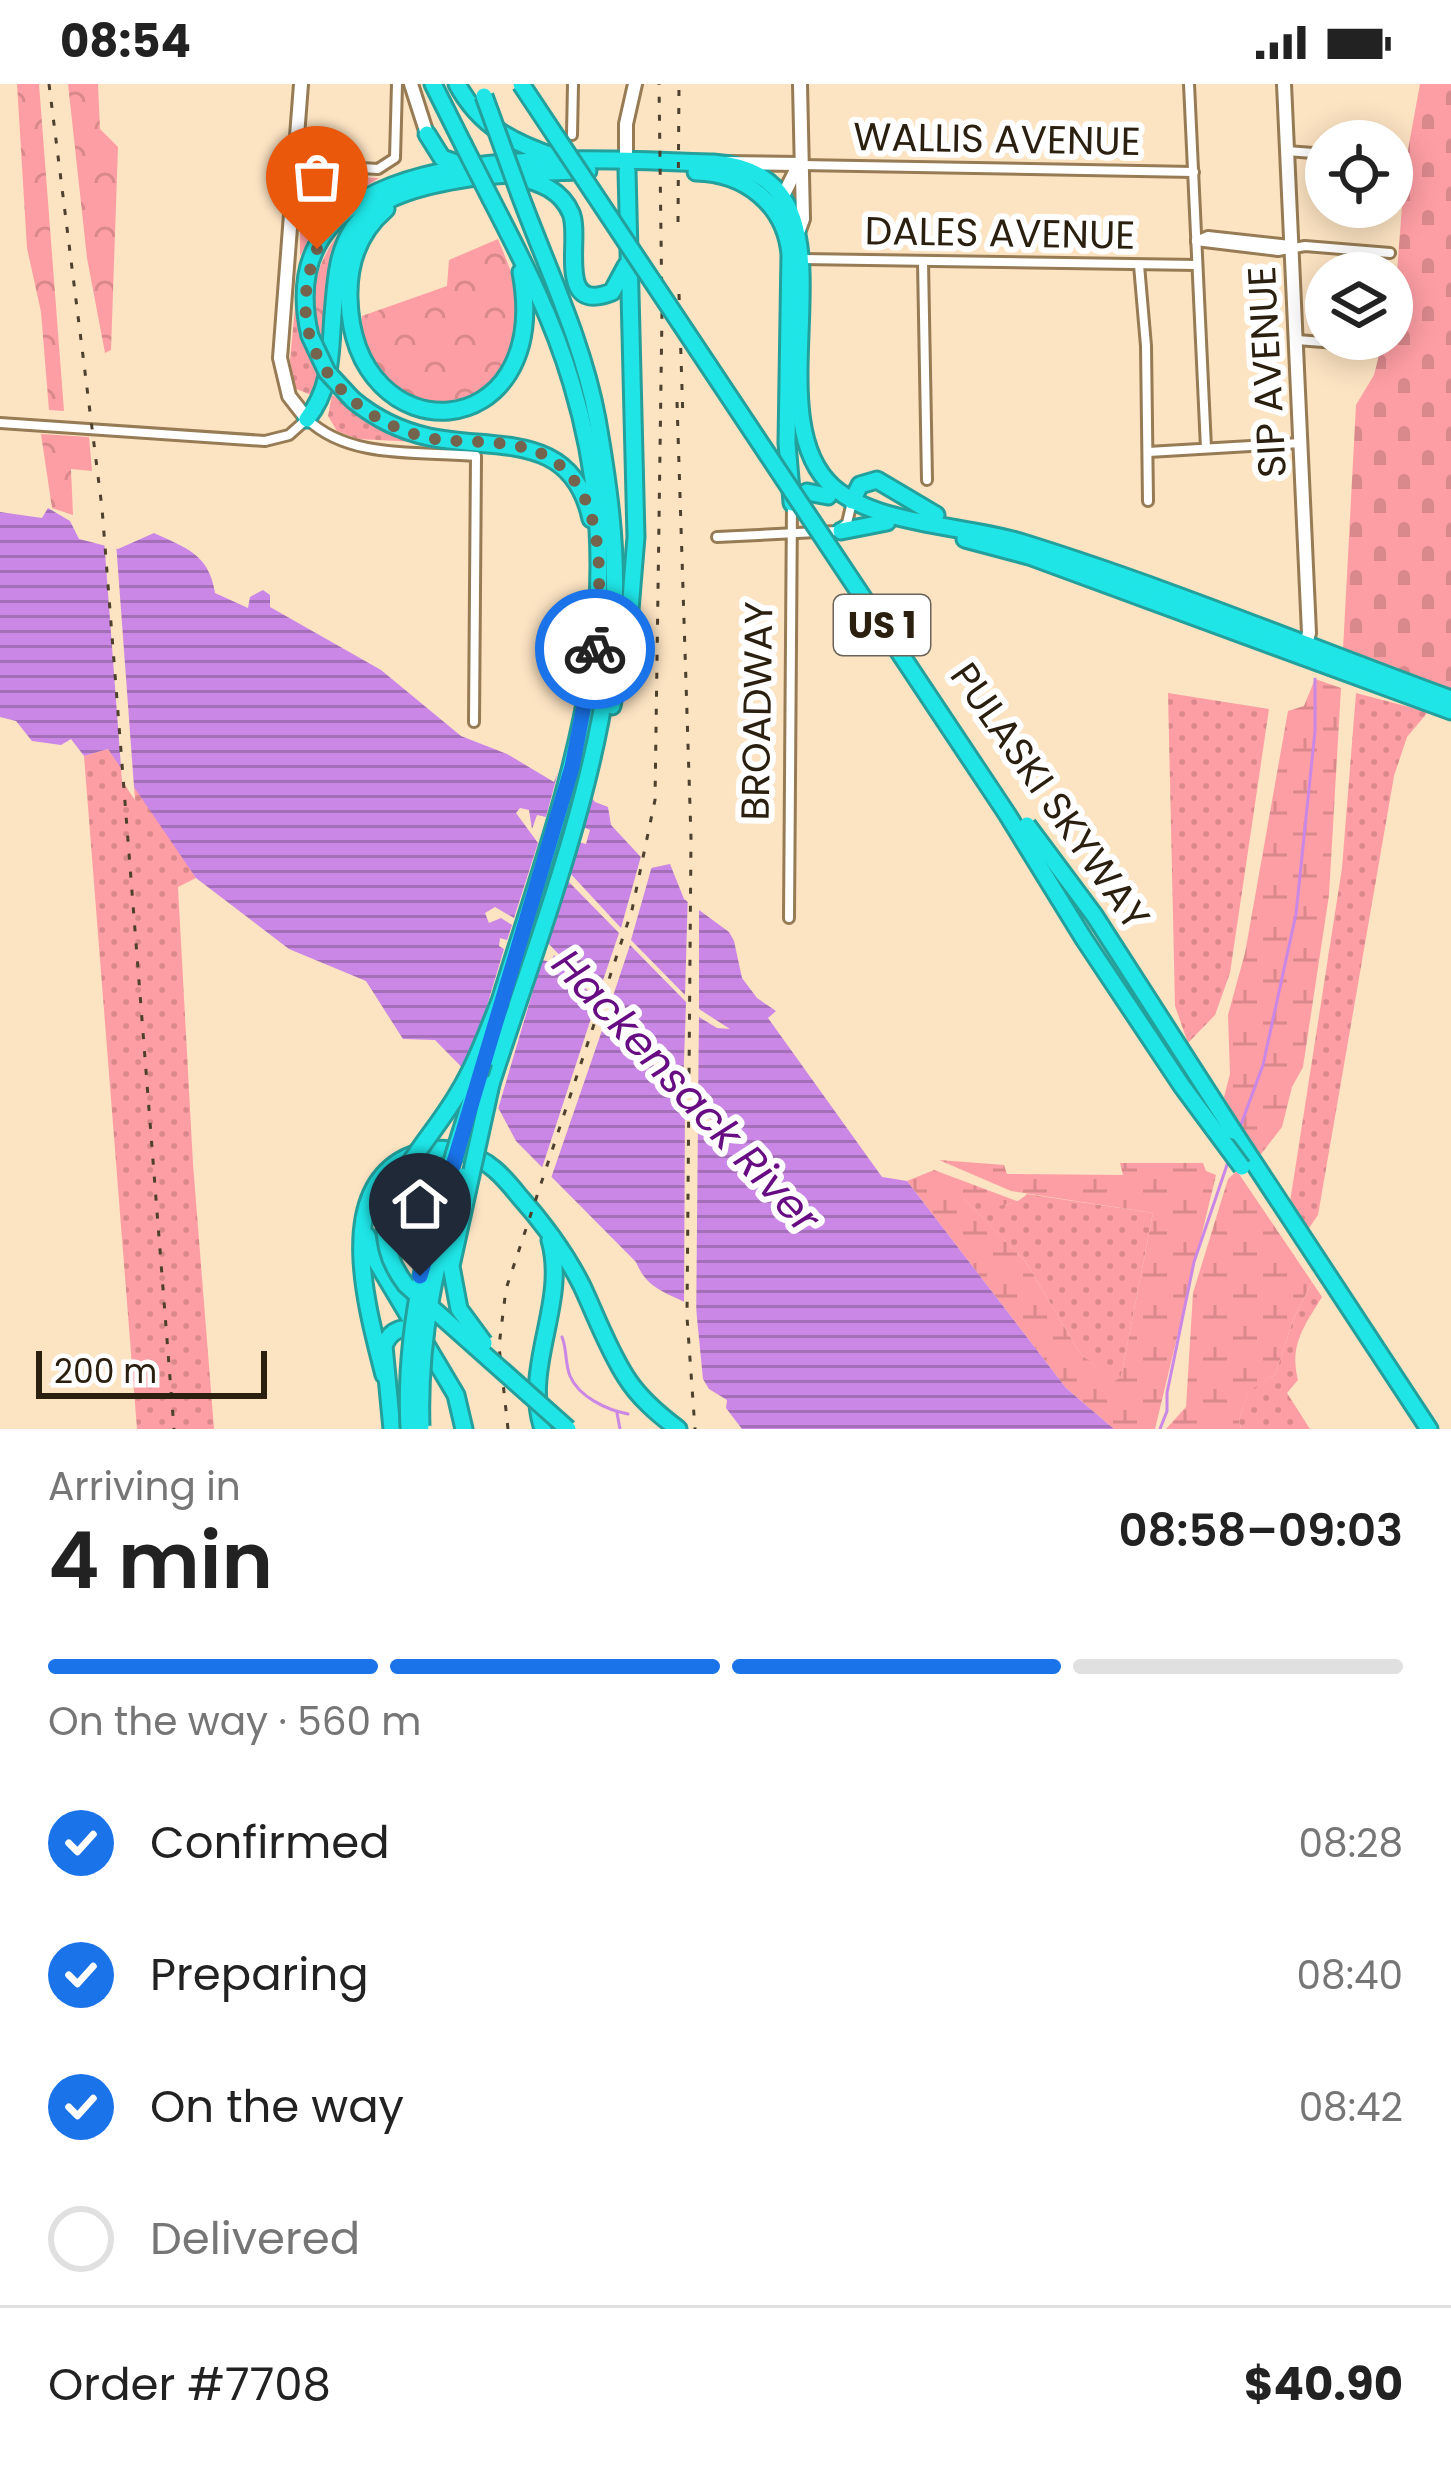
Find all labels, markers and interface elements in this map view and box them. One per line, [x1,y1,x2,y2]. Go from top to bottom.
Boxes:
text: 08:54 [60,10,191,73]
street label: WALLIS AVENUE [853,109,1141,169]
map controls [1305,120,1413,360]
button: locate [1305,120,1413,228]
pin [266,126,368,249]
icon: bag [284,144,350,210]
street label: DALES AVENUE [864,203,1136,263]
button: layers [1305,252,1413,360]
street label: SIP AVENUE [1234,265,1300,479]
courier [535,589,655,709]
road number: US 1 [834,595,930,655]
street label: BROADWAY [728,601,786,821]
icon: bike [562,616,628,682]
street label: PULASKI SKYWAY [937,651,1163,941]
water label: Hackensack River [539,936,834,1247]
pin [369,1153,471,1276]
icon: home [387,1171,453,1237]
scale bar [36,1345,267,1398]
text: 200 m [54,1348,157,1395]
text: Arriving in [48,1459,241,1514]
text: 08:58–09:03 [1119,1499,1403,1562]
text: 4 min [48,1506,273,1615]
text: On the way · 560 m [48,1694,422,1749]
icon: check [48,1810,114,1876]
text: Confirmed [150,1811,390,1874]
text: 08:28 [1299,1816,1403,1871]
icon: check [48,1942,114,2008]
text: Preparing [150,1943,369,2006]
text: 08:40 [1297,1948,1403,2003]
icon: check [48,2074,114,2140]
text: On the way [150,2075,404,2138]
text: 08:42 [1299,2080,1403,2135]
text: Delivered [150,2207,360,2270]
text: Order #7708 [48,2353,331,2416]
text: $40.90 [1244,2353,1403,2416]

